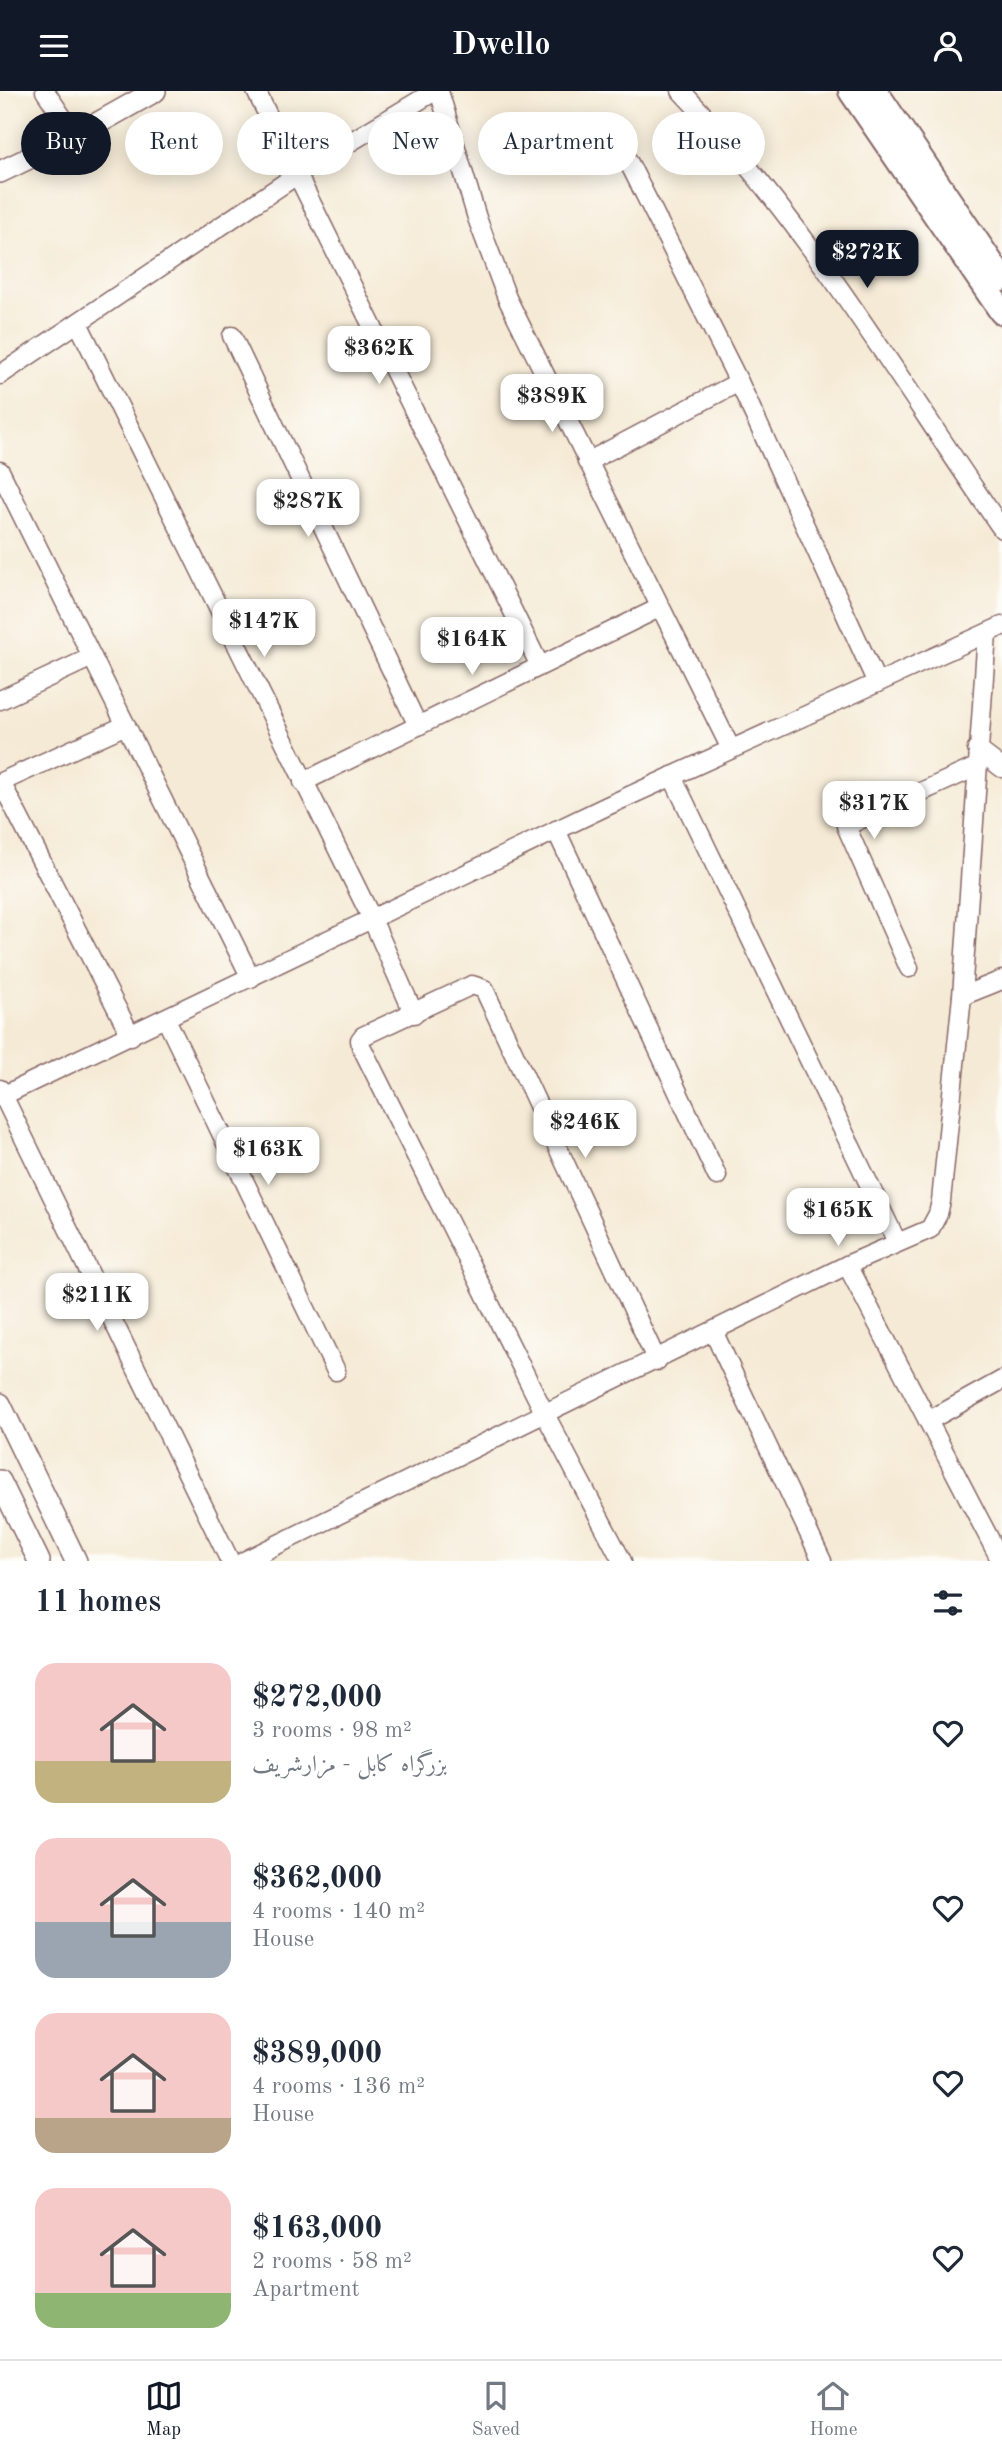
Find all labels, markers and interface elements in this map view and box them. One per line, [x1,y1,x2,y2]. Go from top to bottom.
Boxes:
icon: menu [35,27,73,65]
icon: person [929,27,967,65]
text: Dwello [451,30,551,62]
chip: Buy [21,112,111,175]
chip: Rent [125,112,223,175]
chip: Filters [237,112,354,175]
chip: New [368,112,464,175]
chip: Apartment [478,112,638,175]
chip: House [652,112,765,175]
pin: $272K [818,231,916,290]
text: $272K [831,241,903,264]
pin: $362K [330,327,428,386]
text: $362K [343,337,415,360]
pin: $389K [503,375,601,434]
text: $389K [516,385,588,408]
pin: $287K [259,479,357,539]
text: $287K [272,490,344,513]
pin: $147K [215,599,313,659]
text: $147K [228,610,300,633]
pin: $164K [423,617,521,677]
text: $164K [436,628,508,651]
pin: $317K [825,781,923,841]
text: $317K [838,792,910,815]
pin: $246K [536,1101,634,1160]
text: $246K [549,1111,621,1134]
pin: $163K [219,1127,317,1187]
text: $163K [232,1138,304,1161]
pin: $165K [789,1189,887,1248]
text: $165K [802,1199,874,1222]
pin: $211K [48,1273,146,1333]
text: $211K [61,1284,133,1307]
icon: filters [929,1584,967,1622]
text: 11 homes [35,1588,161,1618]
text: $272,000 [252,1683,382,1713]
icon: home [91,1691,175,1775]
icon: heart [929,1714,967,1752]
text: 3 rooms · 98 m² [252,1719,412,1742]
text: بزرگراه کابل - مزارشریف [252,1753,447,1776]
text: $362,000 [252,1864,382,1894]
icon: home [91,1866,175,1950]
icon: heart [929,1889,967,1927]
text: 4 rooms · 140 m² [252,1900,425,1923]
text: House [252,1928,314,1951]
text: $389,000 [252,2039,382,2069]
icon: home [91,2041,175,2125]
icon: heart [929,2064,967,2102]
text: 4 rooms · 136 m² [252,2075,425,2098]
text: House [252,2103,314,2126]
text: $163,000 [252,2214,382,2244]
icon: home [91,2216,175,2300]
icon: heart [929,2239,967,2277]
text: 2 rooms · 58 m² [252,2250,412,2273]
text: Apartment [252,2278,360,2301]
tab: Map [145,2377,183,2442]
tab: Saved [472,2377,520,2442]
tab: Home [809,2377,857,2442]

